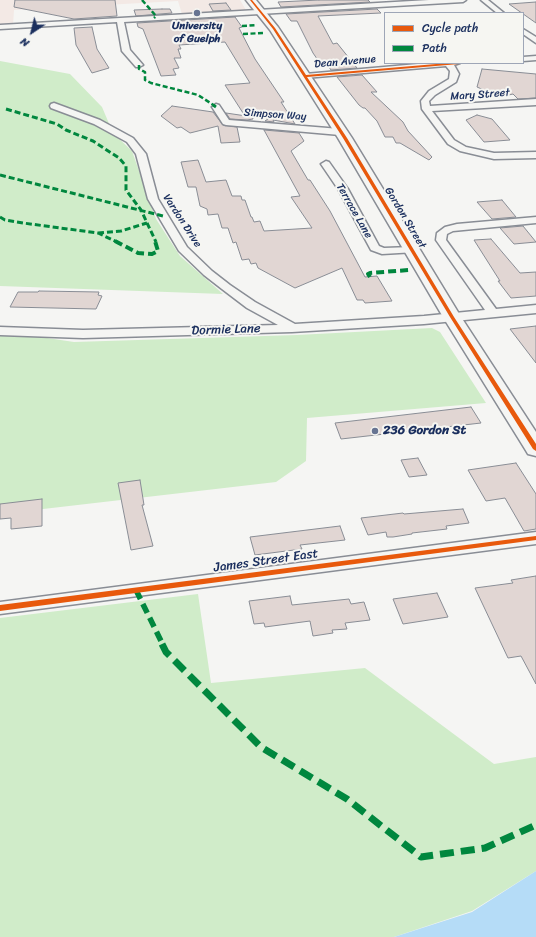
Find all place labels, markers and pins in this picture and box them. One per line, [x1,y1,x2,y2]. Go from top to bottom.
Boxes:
marker: University of Guelph [192,8,202,18]
place label: University of Guelph [172,19,222,45]
place label: 236 Gordon St [383,423,466,439]
marker: 236 Gordon St [370,426,380,436]

